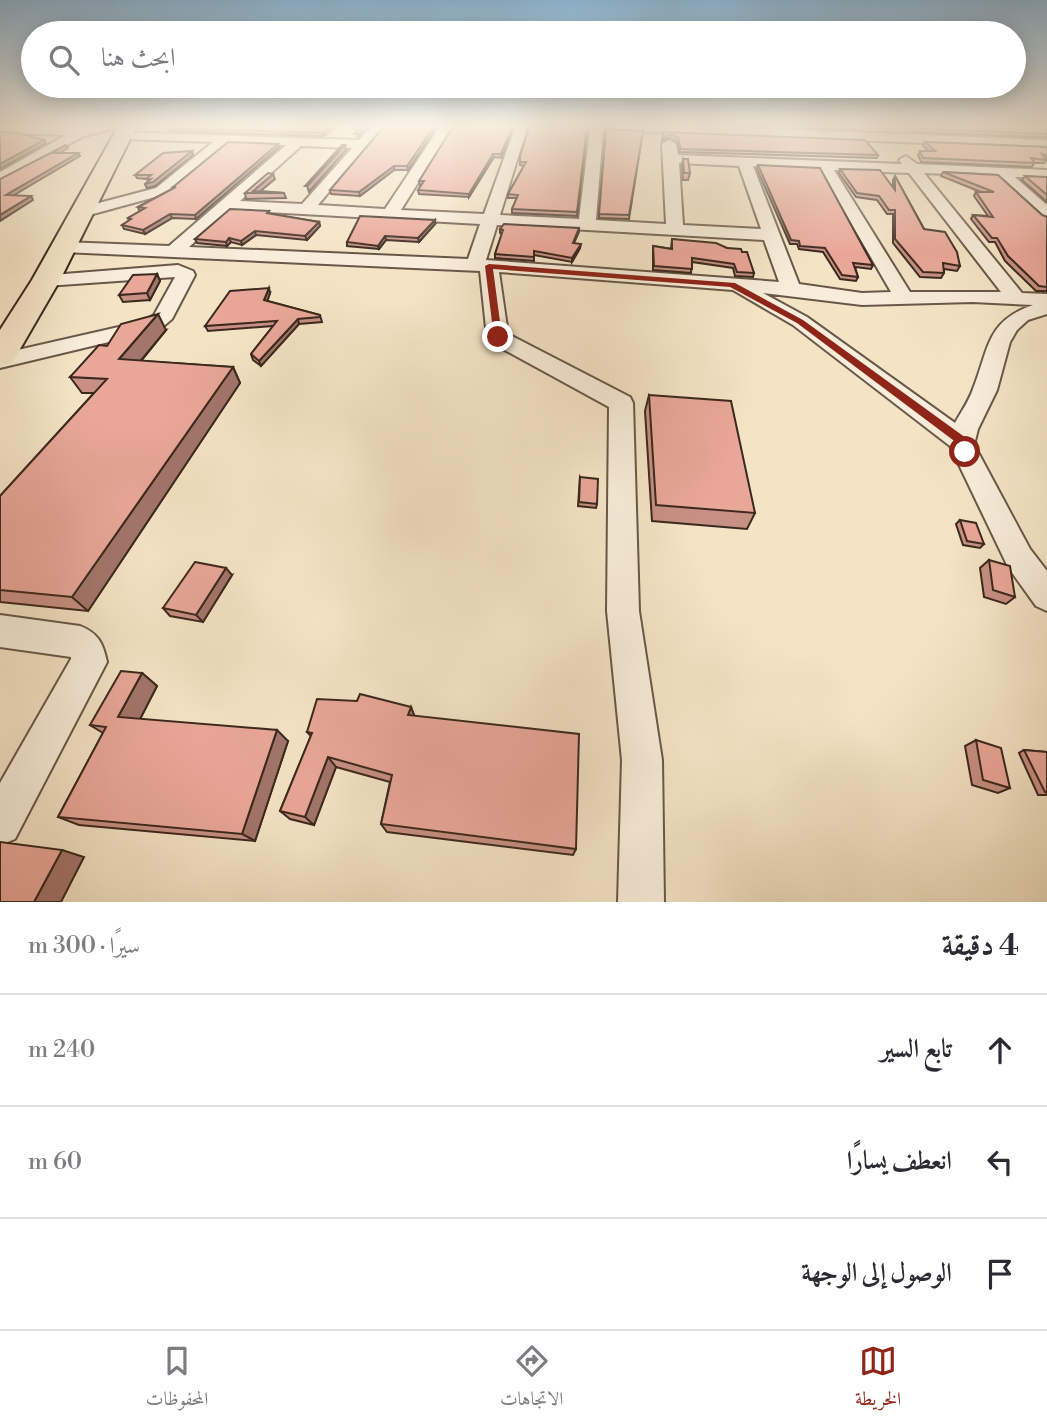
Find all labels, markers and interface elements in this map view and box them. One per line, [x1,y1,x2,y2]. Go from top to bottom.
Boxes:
search box [21,21,1026,98]
icon: search [45,41,83,79]
text: ابحث هنا [101,42,176,74]
route end [482,321,513,352]
route start [949,436,980,467]
text: 4 دقيقة [942,927,1019,965]
text: سيرًا · 300 m [28,932,140,960]
icon: ahead [981,1031,1019,1069]
text: تابع السير [880,1033,952,1065]
text: 240 m [28,1036,95,1064]
icon: left [981,1143,1019,1181]
text: انعطف يسارًا [847,1145,952,1177]
text: 60 m [28,1148,82,1176]
icon: arrive [981,1255,1019,1293]
text: الوصول إلى الوجهة [801,1257,952,1289]
tab: المحفوظات [146,1342,208,1417]
tab: الاتجاهات [500,1342,563,1417]
tab: الخريطة [855,1342,901,1417]

